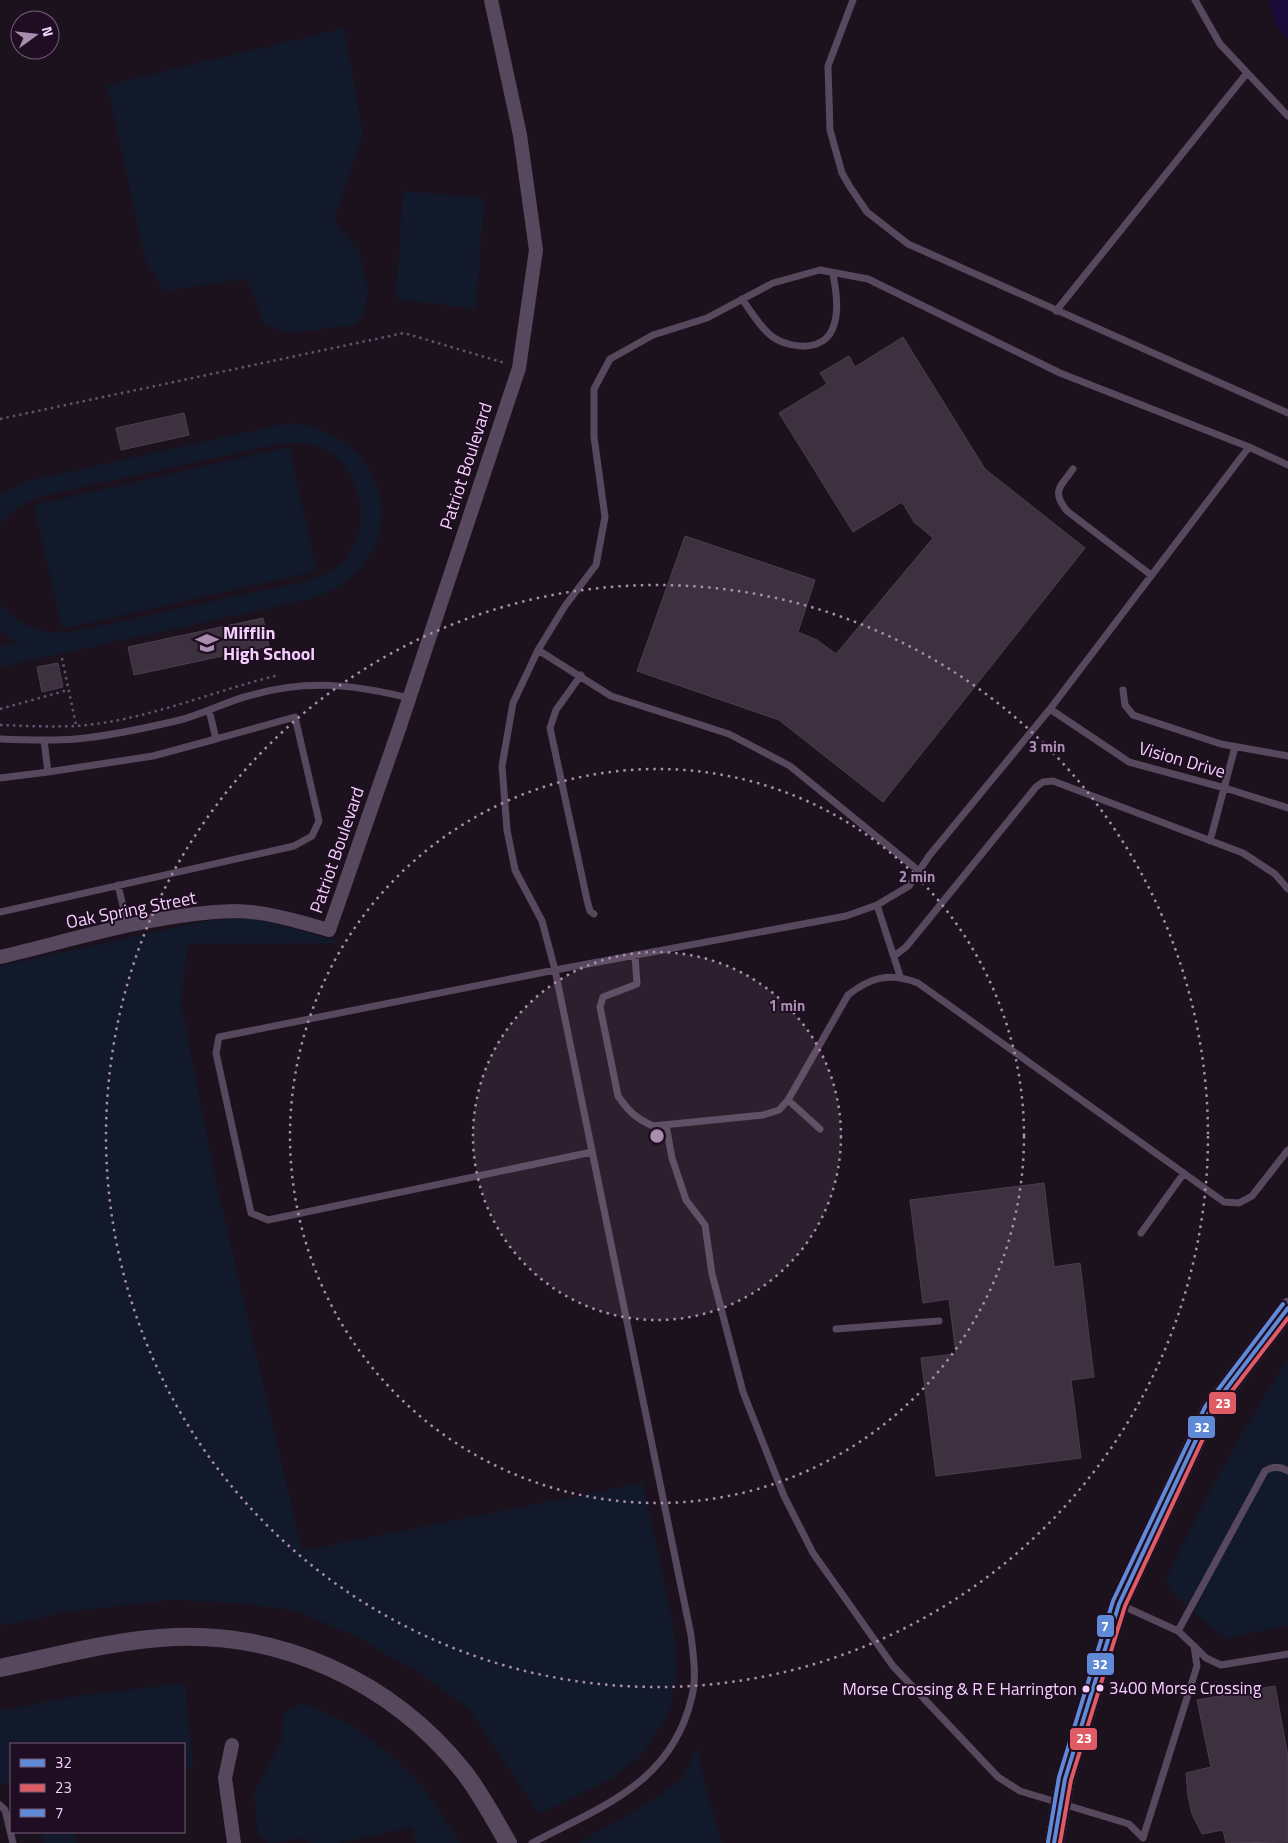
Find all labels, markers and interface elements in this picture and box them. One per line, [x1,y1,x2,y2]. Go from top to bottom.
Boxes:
north arrow [10,10,60,60]
text: N [37,24,59,39]
street label: Patriot Boulevard [432,399,499,533]
place label: Mifflin High School [223,619,315,667]
school or university icon: Mifflin High School [194,630,220,656]
street label: Vision Drive [1136,734,1229,785]
text: 3 min [1029,735,1065,758]
street label: Patriot Boulevard [302,783,371,917]
text: 2 min [899,865,935,888]
street label: Oak Spring Street [63,884,199,935]
text: 1 min [769,994,805,1017]
centre of rings [648,1127,666,1145]
line badge: 23 [1208,1391,1237,1415]
text: 23 [1215,1392,1231,1413]
line badge: 32 [1187,1415,1216,1439]
text: 32 [1194,1416,1210,1437]
line badge: 7 [1096,1614,1115,1638]
text: 7 [1101,1615,1109,1636]
line badge: 32 [1086,1652,1115,1676]
text: 32 [1092,1653,1108,1674]
place label: 3400 Morse Crossing [1109,1675,1262,1701]
place label: Morse Crossing & R E Harrington [843,1676,1077,1702]
marker: 3400 Morse Crossing [1095,1683,1105,1693]
marker: Morse Crossing & R E Harrington [1081,1684,1091,1694]
line badge: 23 [1069,1727,1098,1751]
text: 23 [1076,1727,1092,1748]
legend [10,1743,185,1833]
text: 32 [55,1751,72,1774]
text: 23 [55,1776,72,1799]
text: 7 [55,1801,63,1824]

